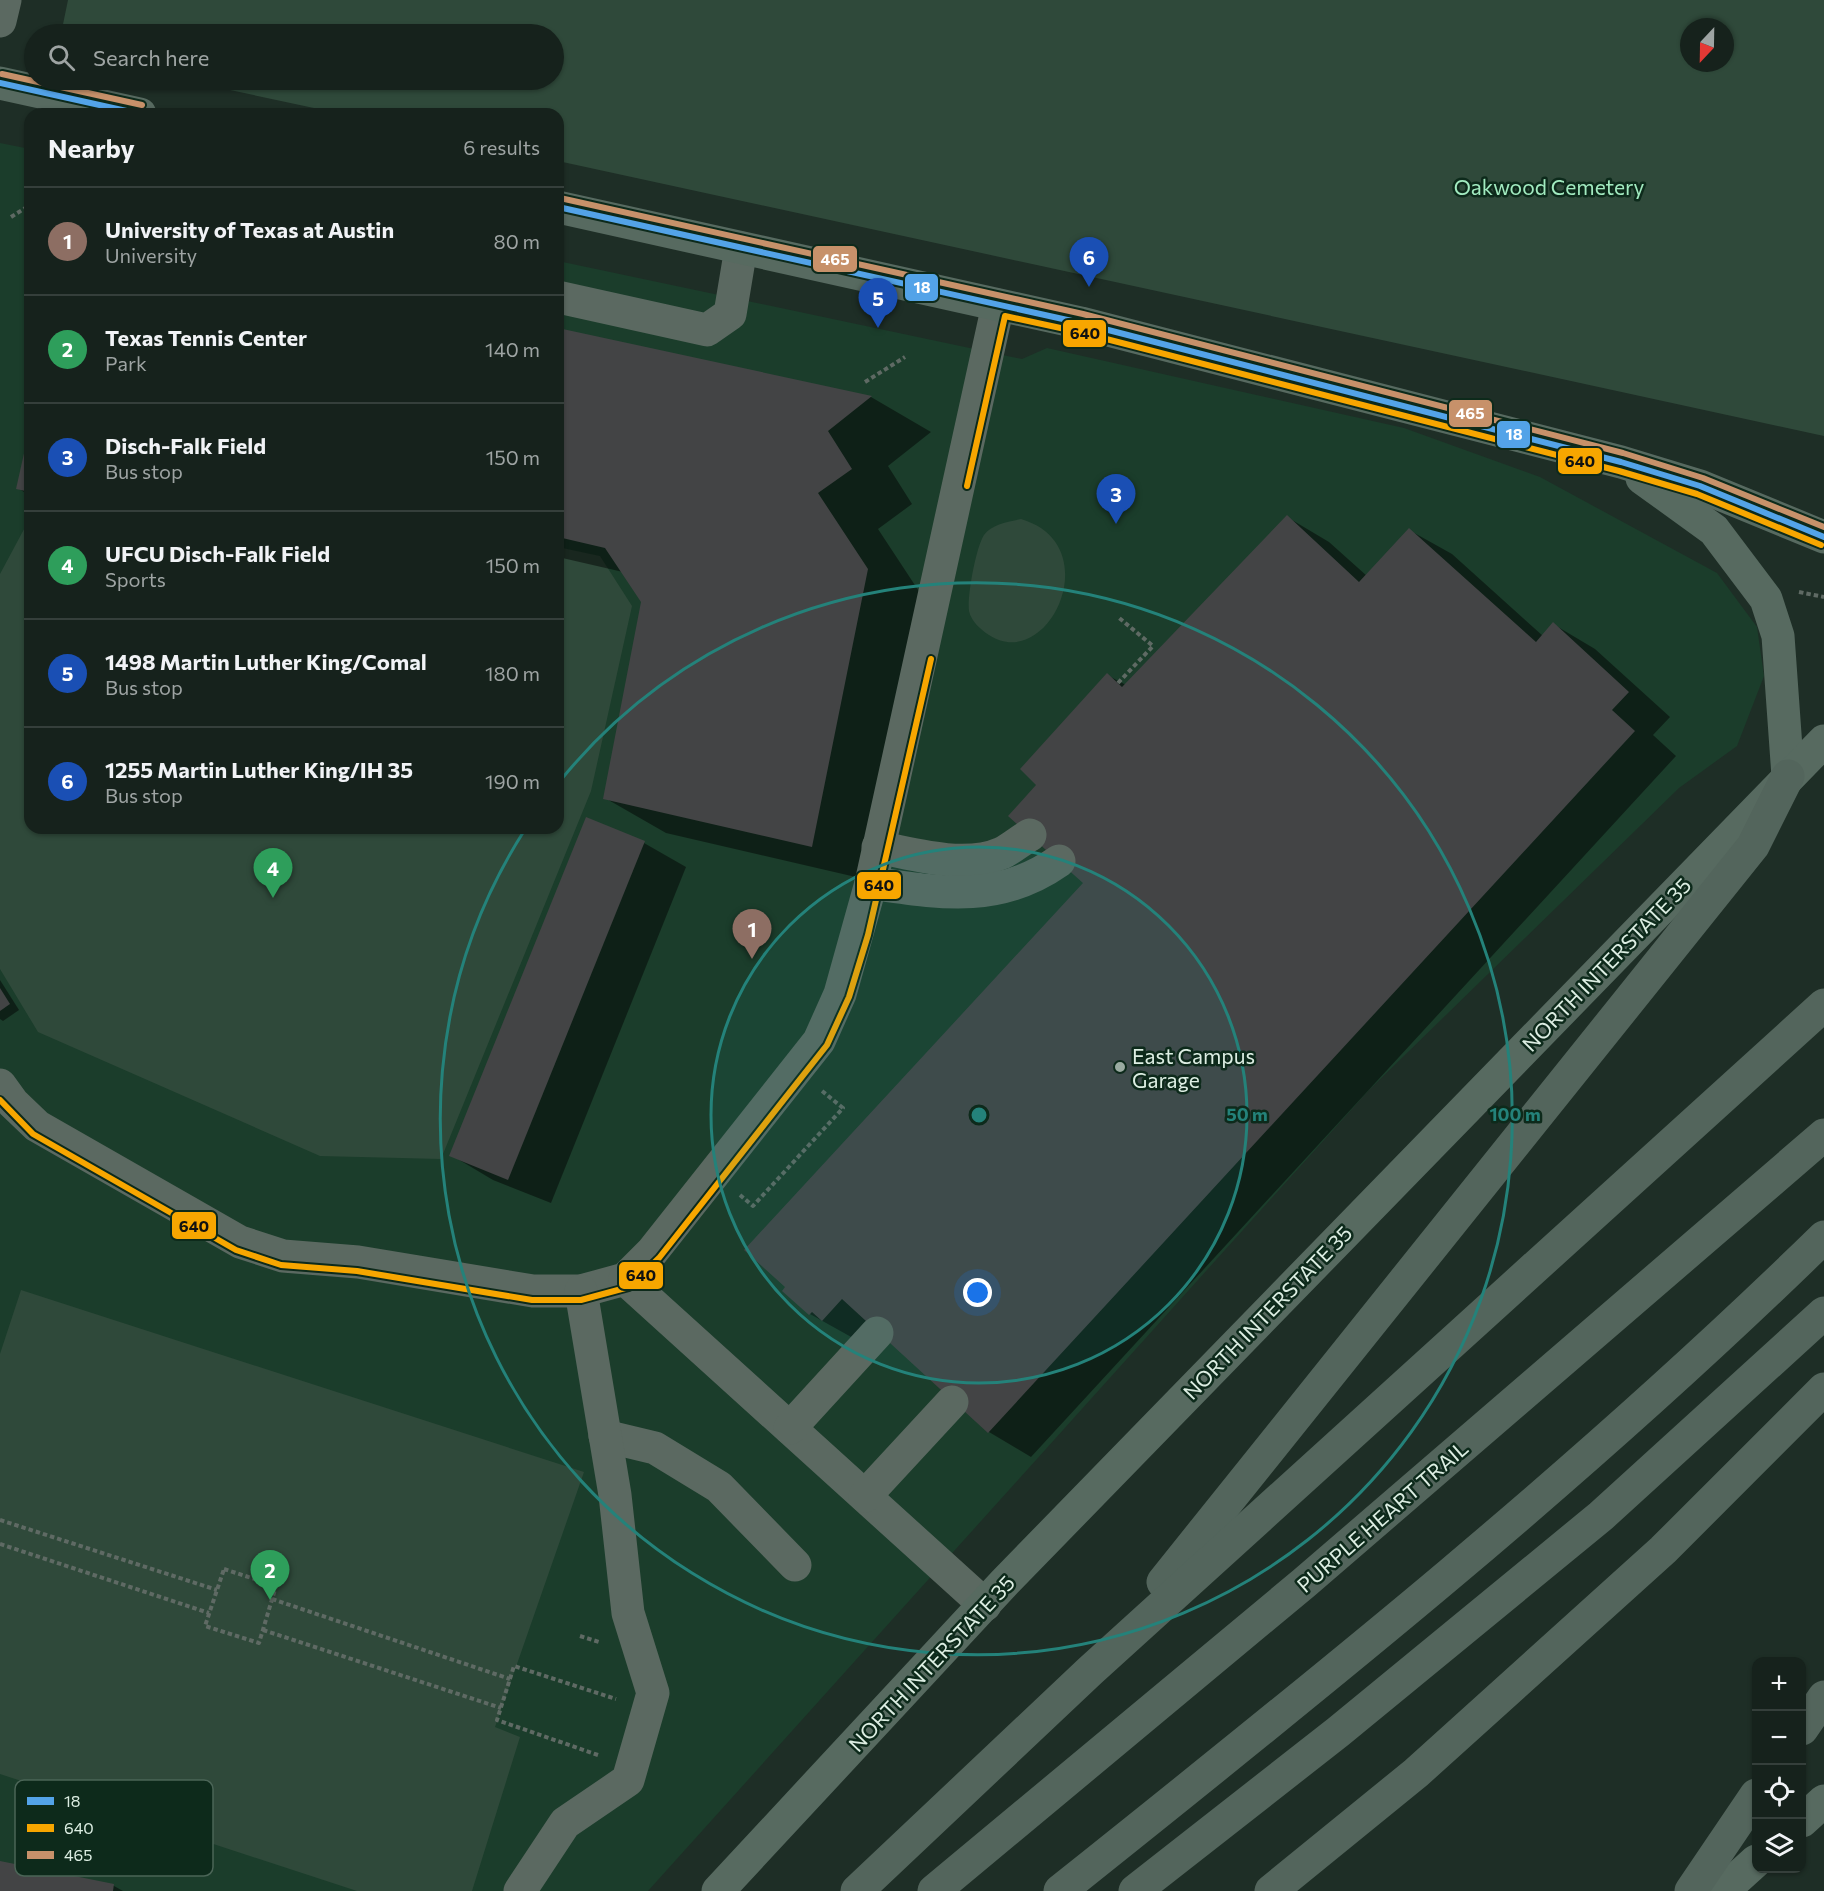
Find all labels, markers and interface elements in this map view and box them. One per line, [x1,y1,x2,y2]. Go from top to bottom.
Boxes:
north arrow [1680,18,1734,72]
search box [24,24,564,90]
icon: search [45,41,78,74]
text: Search here [93,44,209,71]
text: Nearby [48,132,135,163]
text: 6 results [463,135,540,159]
park label: Oakwood Cemetery [1454,174,1644,199]
text: University of Texas at Austin [105,216,394,243]
text: 1 [63,229,72,253]
text: 80 m [494,229,540,253]
pin: 6 [1070,238,1108,287]
text: University [105,243,197,267]
line badge: 465 [812,245,858,273]
text: 465 [820,249,850,268]
line badge: 18 [904,273,939,302]
text: 18 [913,277,931,296]
pin: 5 [858,278,898,328]
line badge: 640 [1062,319,1107,348]
text: 640 [1070,323,1100,342]
text: Texas Tennis Center [105,324,307,351]
text: 2 [62,337,73,361]
text: 140 m [485,337,540,361]
text: Park [105,351,147,375]
line badge: 465 [1448,399,1493,428]
text: 465 [1455,403,1485,422]
line badge: 18 [1496,420,1531,449]
text: 18 [1505,424,1523,443]
text: Disch-Falk Field [105,432,266,459]
text: 3 [62,445,73,469]
text: 150 m [486,445,540,469]
line badge: 640 [1557,447,1603,475]
text: 640 [1565,451,1595,470]
text: Bus stop [105,459,183,483]
pin: 3 [1096,474,1136,524]
text: UFCU Disch-Falk Field [105,540,330,567]
text: 4 [61,553,74,577]
text: 150 m [486,553,540,577]
text: Sports [105,567,166,591]
text: 1498 Martin Luther King/Comal [105,648,427,675]
text: 5 [62,661,73,685]
text: 180 m [485,661,540,685]
text: Bus stop [105,675,183,699]
text: 1255 Martin Luther King/IH 35 [105,756,413,783]
text: 6 [61,769,74,793]
text: 190 m [485,769,540,793]
text: Bus stop [105,783,183,807]
pin: 4 [254,848,292,898]
line badge: 640 [856,871,902,900]
street label: NORTH INTERSTATE 35 [1516,872,1696,1056]
text: 640 [864,875,894,894]
pin: 1 [732,910,771,959]
place label: East Campus Garage [1132,1043,1255,1092]
marker: East Campus Garage [1113,1060,1127,1074]
text: 50 m [1226,1103,1268,1125]
text: 100 m [1489,1103,1541,1125]
centre of rings [969,1105,989,1125]
line badge: 640 [171,1211,217,1240]
text: 640 [179,1216,209,1235]
street label: NORTH INTERSTATE 35 [1177,1220,1357,1404]
line badge: 640 [618,1261,664,1290]
text: 640 [626,1265,656,1284]
your location [963,1278,992,1307]
street label: PURPLE HEART TRAIL [1292,1435,1472,1597]
pin: 2 [250,1550,290,1600]
street label: NORTH INTERSTATE 35 [843,1570,1019,1756]
map controls [1752,1657,1806,1873]
button: + [1752,1657,1806,1711]
button: − [1752,1711,1806,1765]
button: locate [1752,1765,1806,1819]
legend [15,1780,213,1876]
text: 18 [64,1791,81,1810]
text: 640 [64,1818,94,1837]
button: layers [1752,1819,1806,1873]
text: 465 [64,1845,93,1864]

